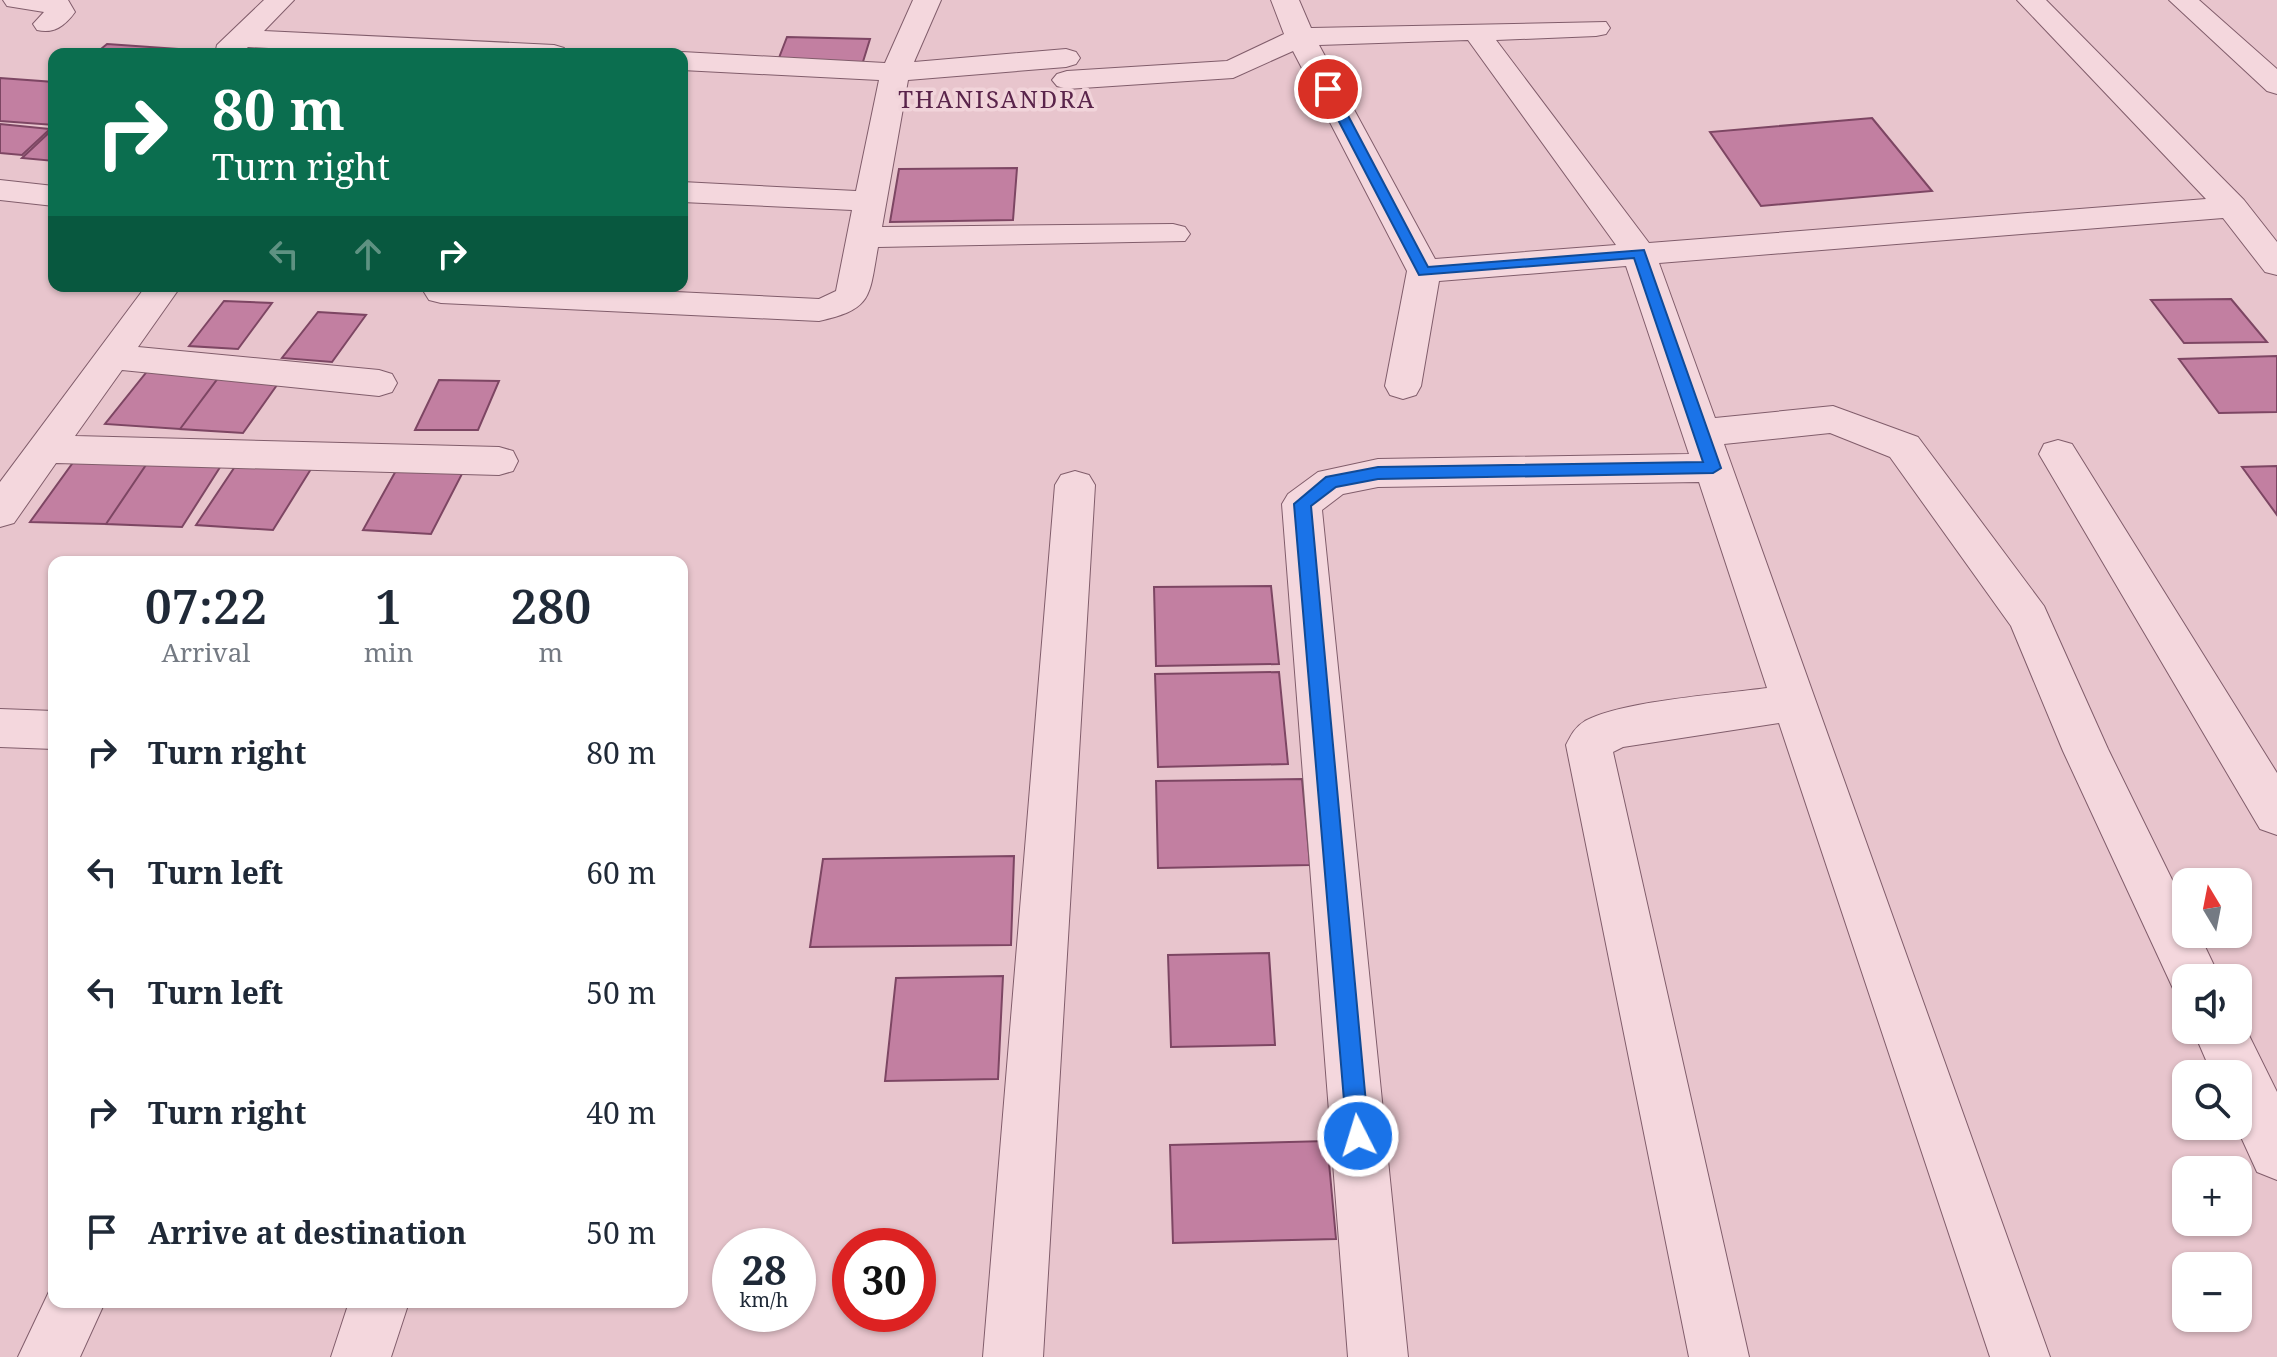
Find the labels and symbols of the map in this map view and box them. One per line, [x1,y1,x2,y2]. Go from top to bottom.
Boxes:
pin [1294,55,1362,123]
district label: THANISANDRA [898,82,1096,115]
north arrow [2172,868,2252,948]
position arrow [1316,1094,1400,1178]
speed limit sign: 30 [832,1228,936,1332]

